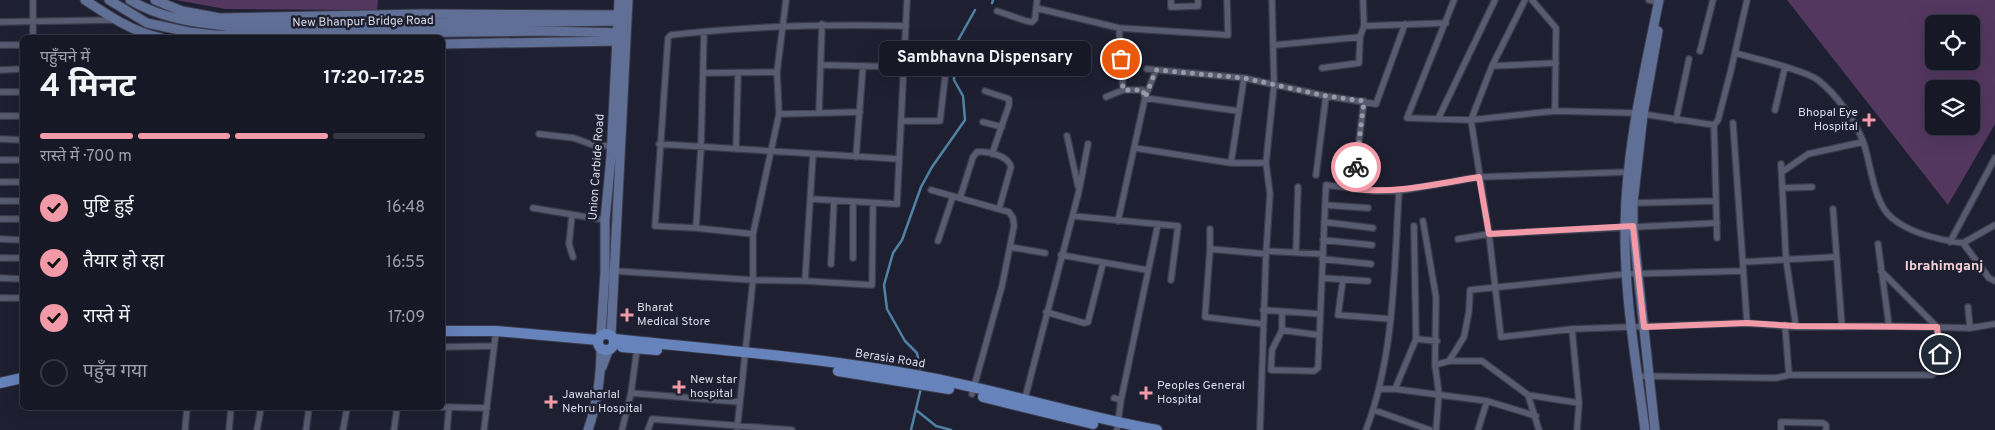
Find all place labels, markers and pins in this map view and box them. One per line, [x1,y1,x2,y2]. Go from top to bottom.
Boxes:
pin [1100,38,1142,80]
callout: Sambhavna Dispensary [878,42,1091,76]
place label: Bhopal Eye Hospital [1798,105,1858,135]
marker: Bhopal Eye Hospital [1862,113,1876,127]
place label: Bharat Medical Store [637,300,710,330]
marker: Bharat Medical Store [621,309,633,321]
pin [1919,333,1961,375]
place label: New star hospital [690,372,738,402]
place label: Peoples General Hospital [1157,378,1245,408]
marker: New star hospital [672,380,686,394]
marker: Peoples General Hospital [1139,386,1153,400]
place label: Jawaharlal Nehru Hospital [562,387,642,417]
marker: Jawaharlal Nehru Hospital [544,395,558,409]

